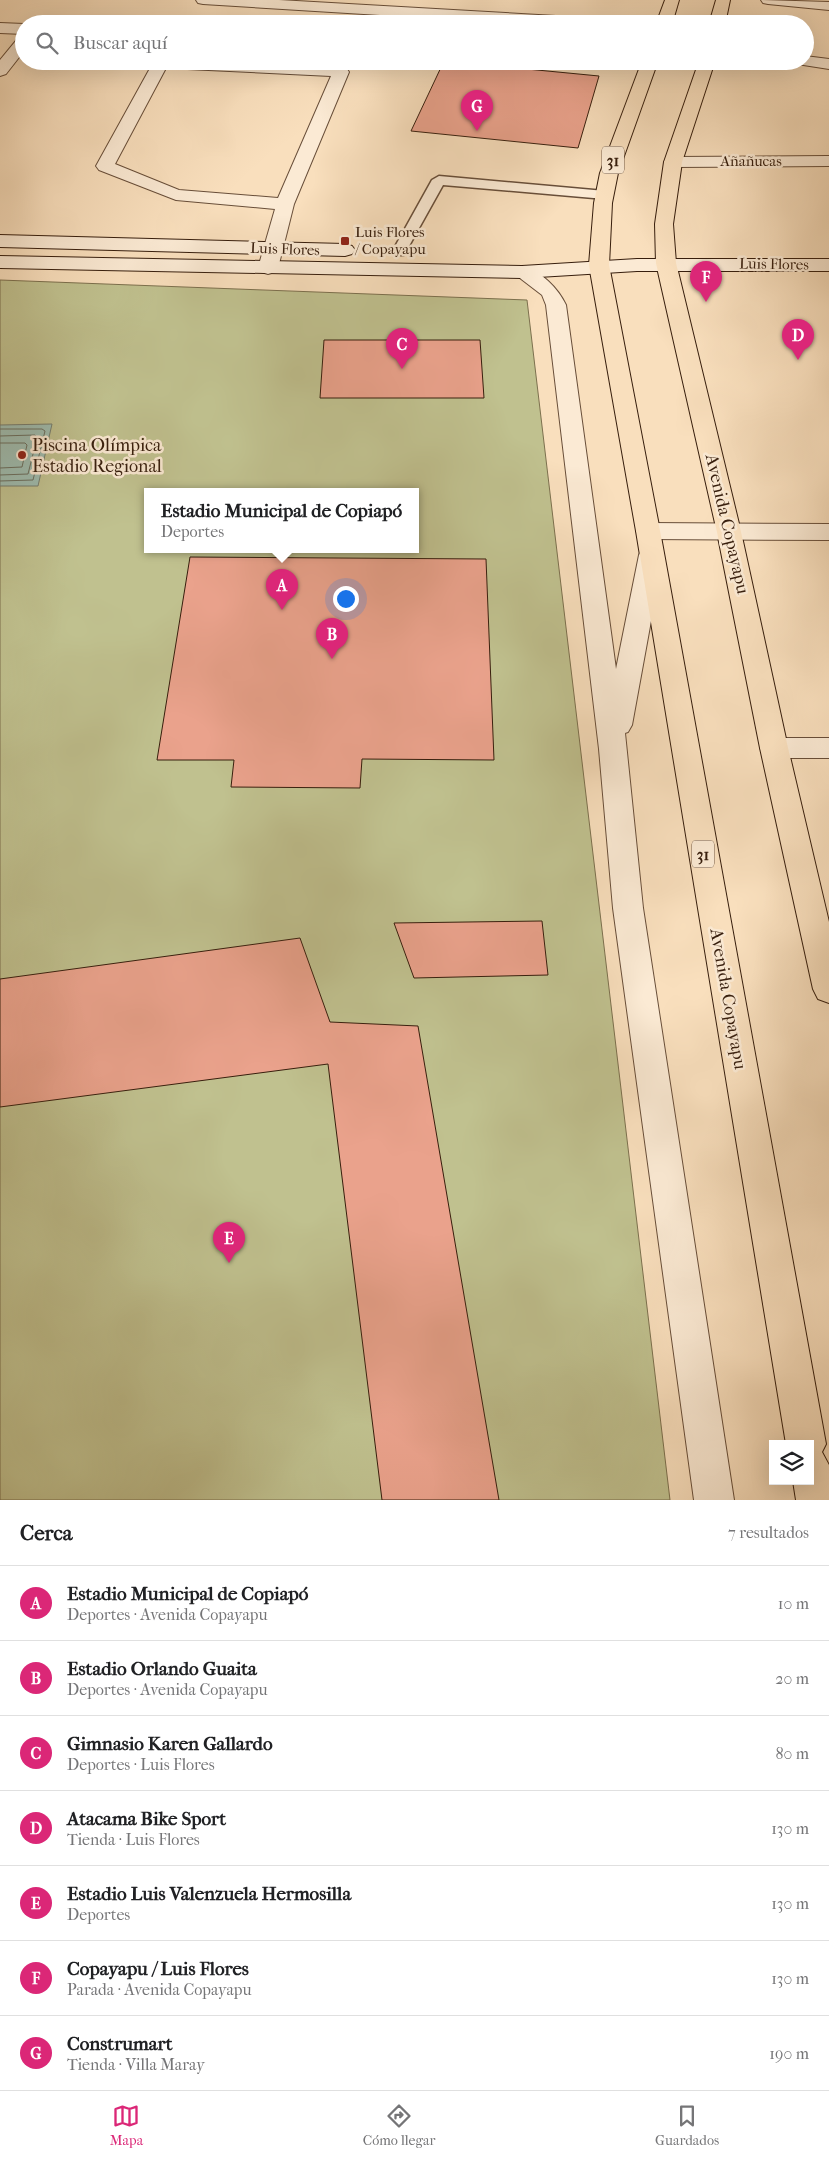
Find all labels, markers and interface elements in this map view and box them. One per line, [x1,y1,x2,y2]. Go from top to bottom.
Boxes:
search box [15,15,814,70]
icon: search [33,29,61,57]
text: Buscar aquí [73,32,167,54]
pin: G [461,90,493,131]
road number: 31 [602,146,624,174]
street label: Añañucas [719,152,782,170]
place label: Luis Flores / Copayapu [354,223,426,258]
marker: Luis Flores / Copayapu [339,235,351,247]
street label: Luis Flores [250,239,321,259]
street label: Luis Flores [739,254,809,274]
pin: F [690,261,722,302]
pin: D [782,319,814,360]
pin: C [386,328,418,369]
place label: Piscina Olímpica Estadio Regional [32,435,162,477]
marker: Piscina Olímpica Estadio Regional [16,449,28,461]
street label: Avenida Copayapu [700,451,753,596]
popup [144,488,419,553]
text: Estadio Municipal de Copiapó [161,500,402,522]
text: Deportes [161,522,224,541]
pin: A [266,569,298,610]
your location [333,586,359,612]
pin: B [316,618,348,659]
road number: 31 [692,841,714,868]
street label: Avenida Copayapu [705,926,751,1071]
pin: E [213,1222,245,1263]
map controls [769,1440,814,1485]
button: layers [769,1440,814,1485]
text: Cerca [20,1521,72,1545]
text: 7 resultados [728,1523,809,1542]
text: Estadio Municipal de Copiapó [67,1583,308,1605]
text: A [31,1594,41,1613]
text: 10 m [778,1594,809,1613]
text: Deportes · Avenida Copayapu [67,1605,267,1624]
text: Estadio Orlando Guaita [67,1658,257,1680]
text: B [31,1669,41,1688]
text: 20 m [775,1669,809,1688]
text: Deportes · Avenida Copayapu [67,1680,267,1699]
text: Gimnasio Karen Gallardo [67,1733,273,1755]
text: C [31,1744,41,1763]
text: 80 m [775,1744,809,1763]
text: Deportes · Luis Flores [67,1755,215,1774]
text: Atacama Bike Sport [67,1808,226,1830]
text: D [30,1819,42,1838]
text: 130 m [771,1819,809,1838]
text: Tienda · Luis Flores [67,1830,200,1849]
text: Estadio Luis Valenzuela Hermosilla [67,1883,351,1905]
text: E [31,1894,41,1913]
text: 130 m [771,1894,809,1913]
text: Deportes [67,1905,130,1924]
text: Copayapu / Luis Flores [67,1958,249,1980]
text: F [32,1969,40,1988]
text: 130 m [771,1969,809,1988]
text: Parada · Avenida Copayapu [67,1980,251,1999]
text: Construmart [67,2033,173,2055]
text: G [30,2044,42,2063]
text: 190 m [769,2044,809,2063]
text: Tienda · Villa Maray [67,2055,205,2074]
tab: Mapa [110,2102,143,2149]
tab: Cómo llegar [363,2102,435,2149]
tab: Guardados [655,2102,719,2149]

